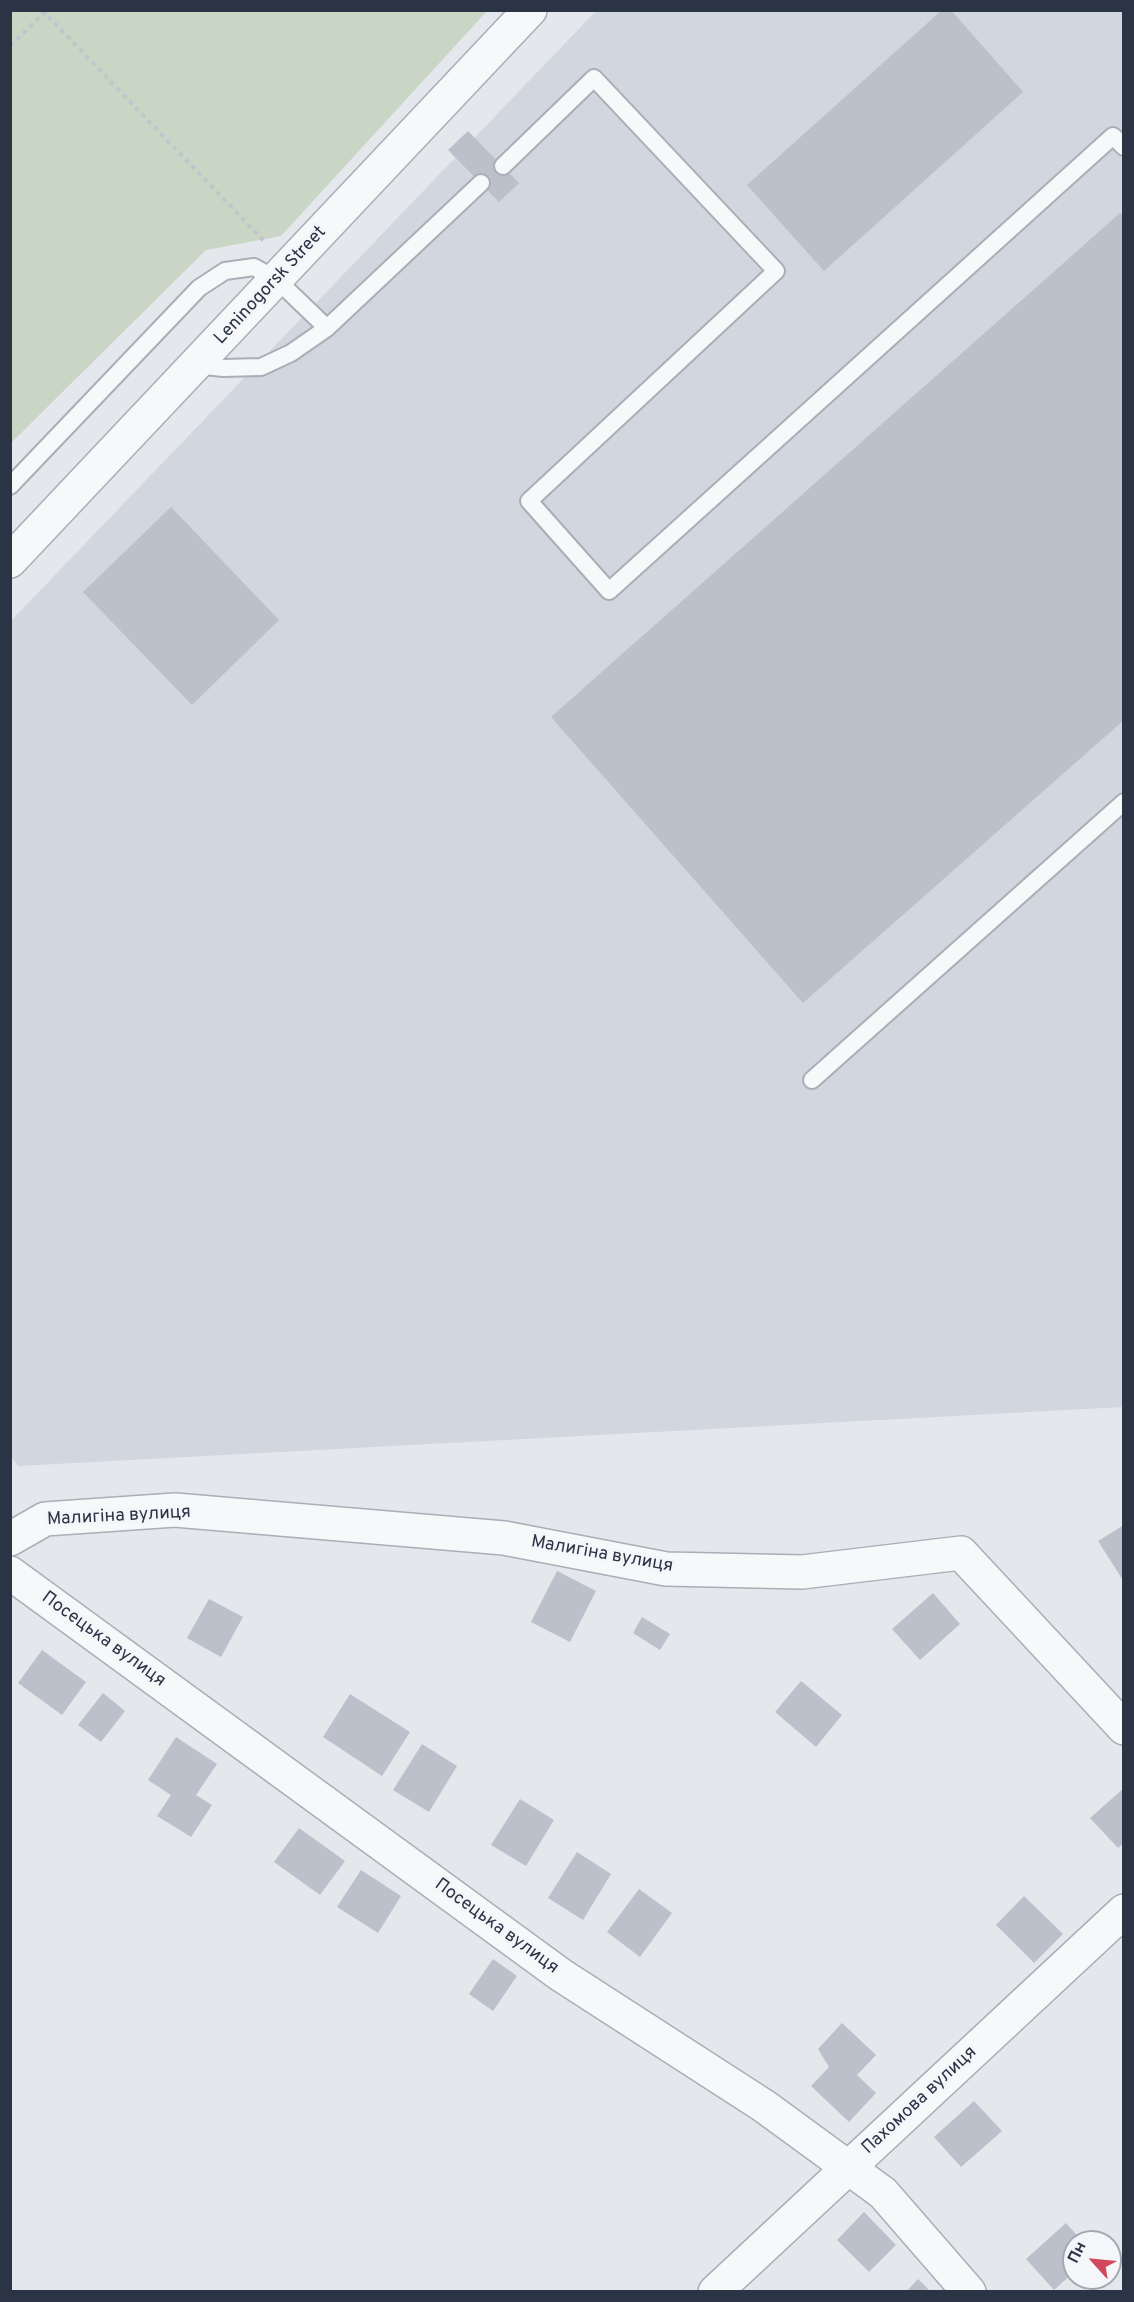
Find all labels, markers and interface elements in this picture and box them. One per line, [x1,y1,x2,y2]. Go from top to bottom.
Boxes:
street label: Leninogorsk Street [211,222,331,350]
street label: Малигіна вулиця [47,1502,191,1532]
street label: Малигіна вулиця [529,1532,675,1578]
street label: Посецька вулиця [37,1588,169,1692]
street label: Посецька вулиця [430,1875,562,1979]
street label: Пахомова вулиця [858,2042,982,2160]
north arrow [1062,2230,1122,2290]
text: Пн [1064,2239,1092,2267]

